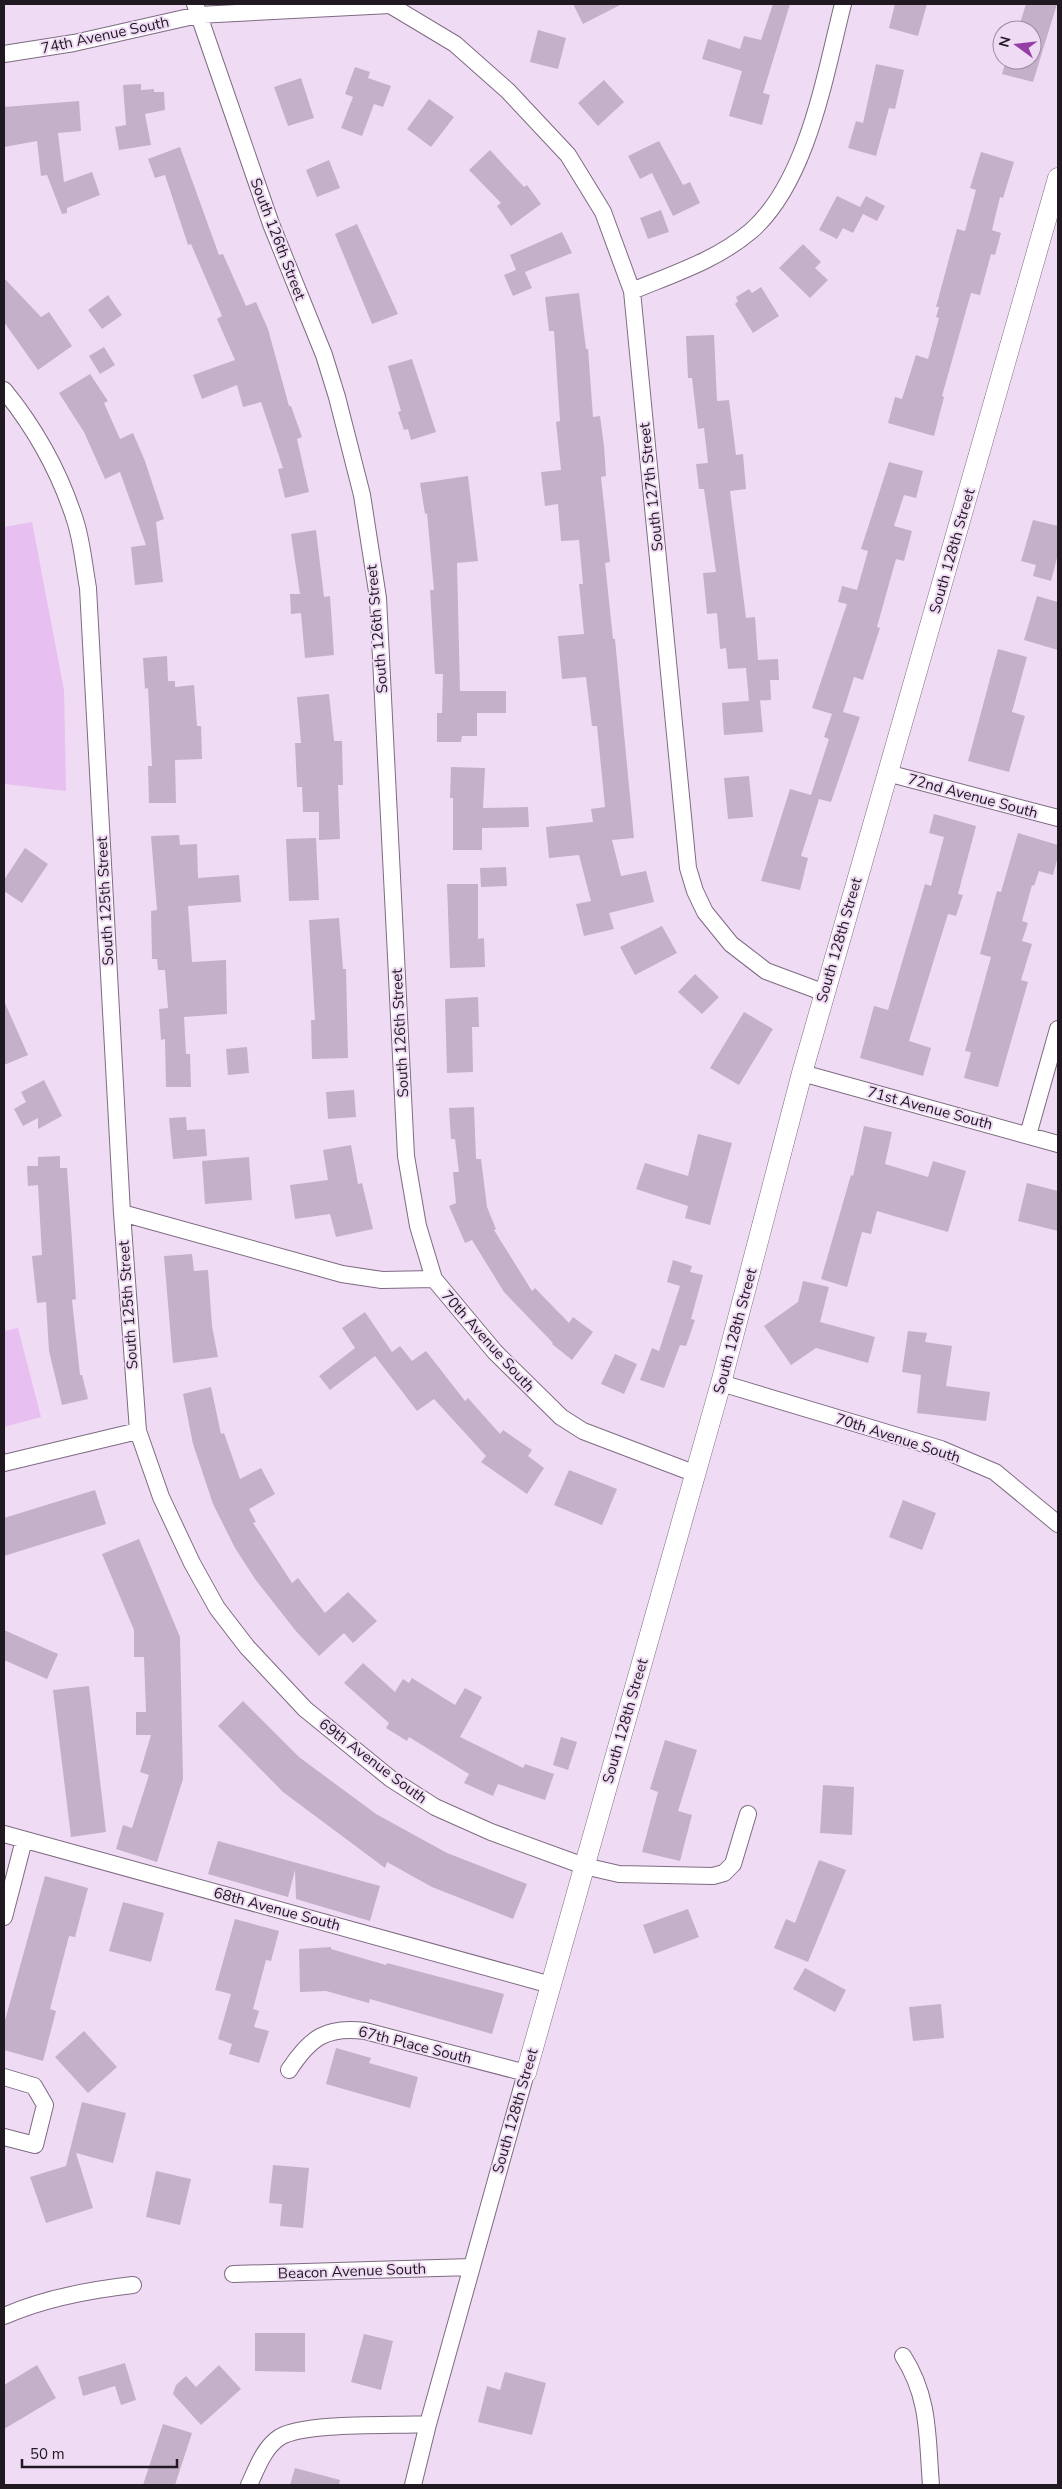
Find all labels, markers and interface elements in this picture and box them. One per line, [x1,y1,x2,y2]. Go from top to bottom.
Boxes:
street label: 74th Avenue South [39,12,171,58]
north arrow [992,20,1042,70]
text: N [994,34,1015,49]
street label: South 126th Street [246,175,311,304]
street label: South 127th Street [634,421,668,552]
street label: South 128th Street [925,485,980,616]
street label: South 126th Street [361,563,393,694]
street label: 72nd Avenue South [906,769,1040,823]
street label: South 125th Street [92,835,118,966]
street label: South 128th Street [812,874,867,1005]
street label: South 126th Street [387,967,413,1098]
street label: 71st Avenue South [865,1082,995,1134]
street label: South 125th Street [113,1239,142,1370]
street label: South 128th Street [709,1265,762,1396]
street label: 70th Avenue South [437,1286,539,1396]
street label: 70th Avenue South [833,1408,963,1468]
street label: South 128th Street [598,1655,653,1786]
street label: 69th Avenue South [315,1714,431,1808]
street label: 68th Avenue South [211,1882,343,1936]
street label: 67th Place South [356,2021,474,2069]
street label: South 128th Street [488,2045,543,2176]
street label: Beacon Avenue South [278,2258,426,2284]
scale bar [22,2436,178,2468]
text: 50 m [30,2444,65,2464]

